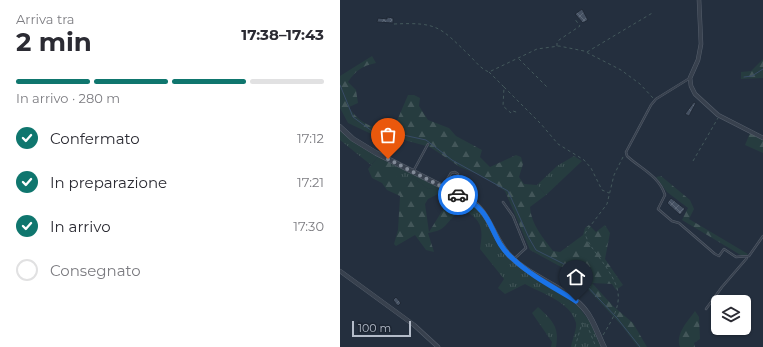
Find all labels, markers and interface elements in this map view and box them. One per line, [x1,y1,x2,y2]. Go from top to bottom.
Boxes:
text: Arriva tra [16,11,75,27]
text: 17:38–17:43 [241,25,324,44]
text: 2 min [16,26,92,58]
text: In arrivo · 280 m [16,90,120,106]
pin [371,118,405,159]
icon: bag [377,124,399,146]
icon: check [16,127,38,149]
text: Confermato [50,129,140,148]
text: 17:12 [297,130,324,146]
icon: check [16,171,38,193]
text: In preparazione [50,173,167,192]
text: 17:21 [297,174,324,190]
courier [438,175,478,215]
icon: car [447,184,469,206]
icon: check [16,215,38,237]
text: In arrivo [50,217,111,236]
text: 17:30 [293,218,324,234]
pin [559,260,593,301]
text: Consegnato [50,261,141,280]
icon: home [565,266,587,288]
map controls [711,295,751,335]
button: layers [711,295,751,335]
scale bar [352,319,411,338]
text: 100 m [358,321,391,335]

